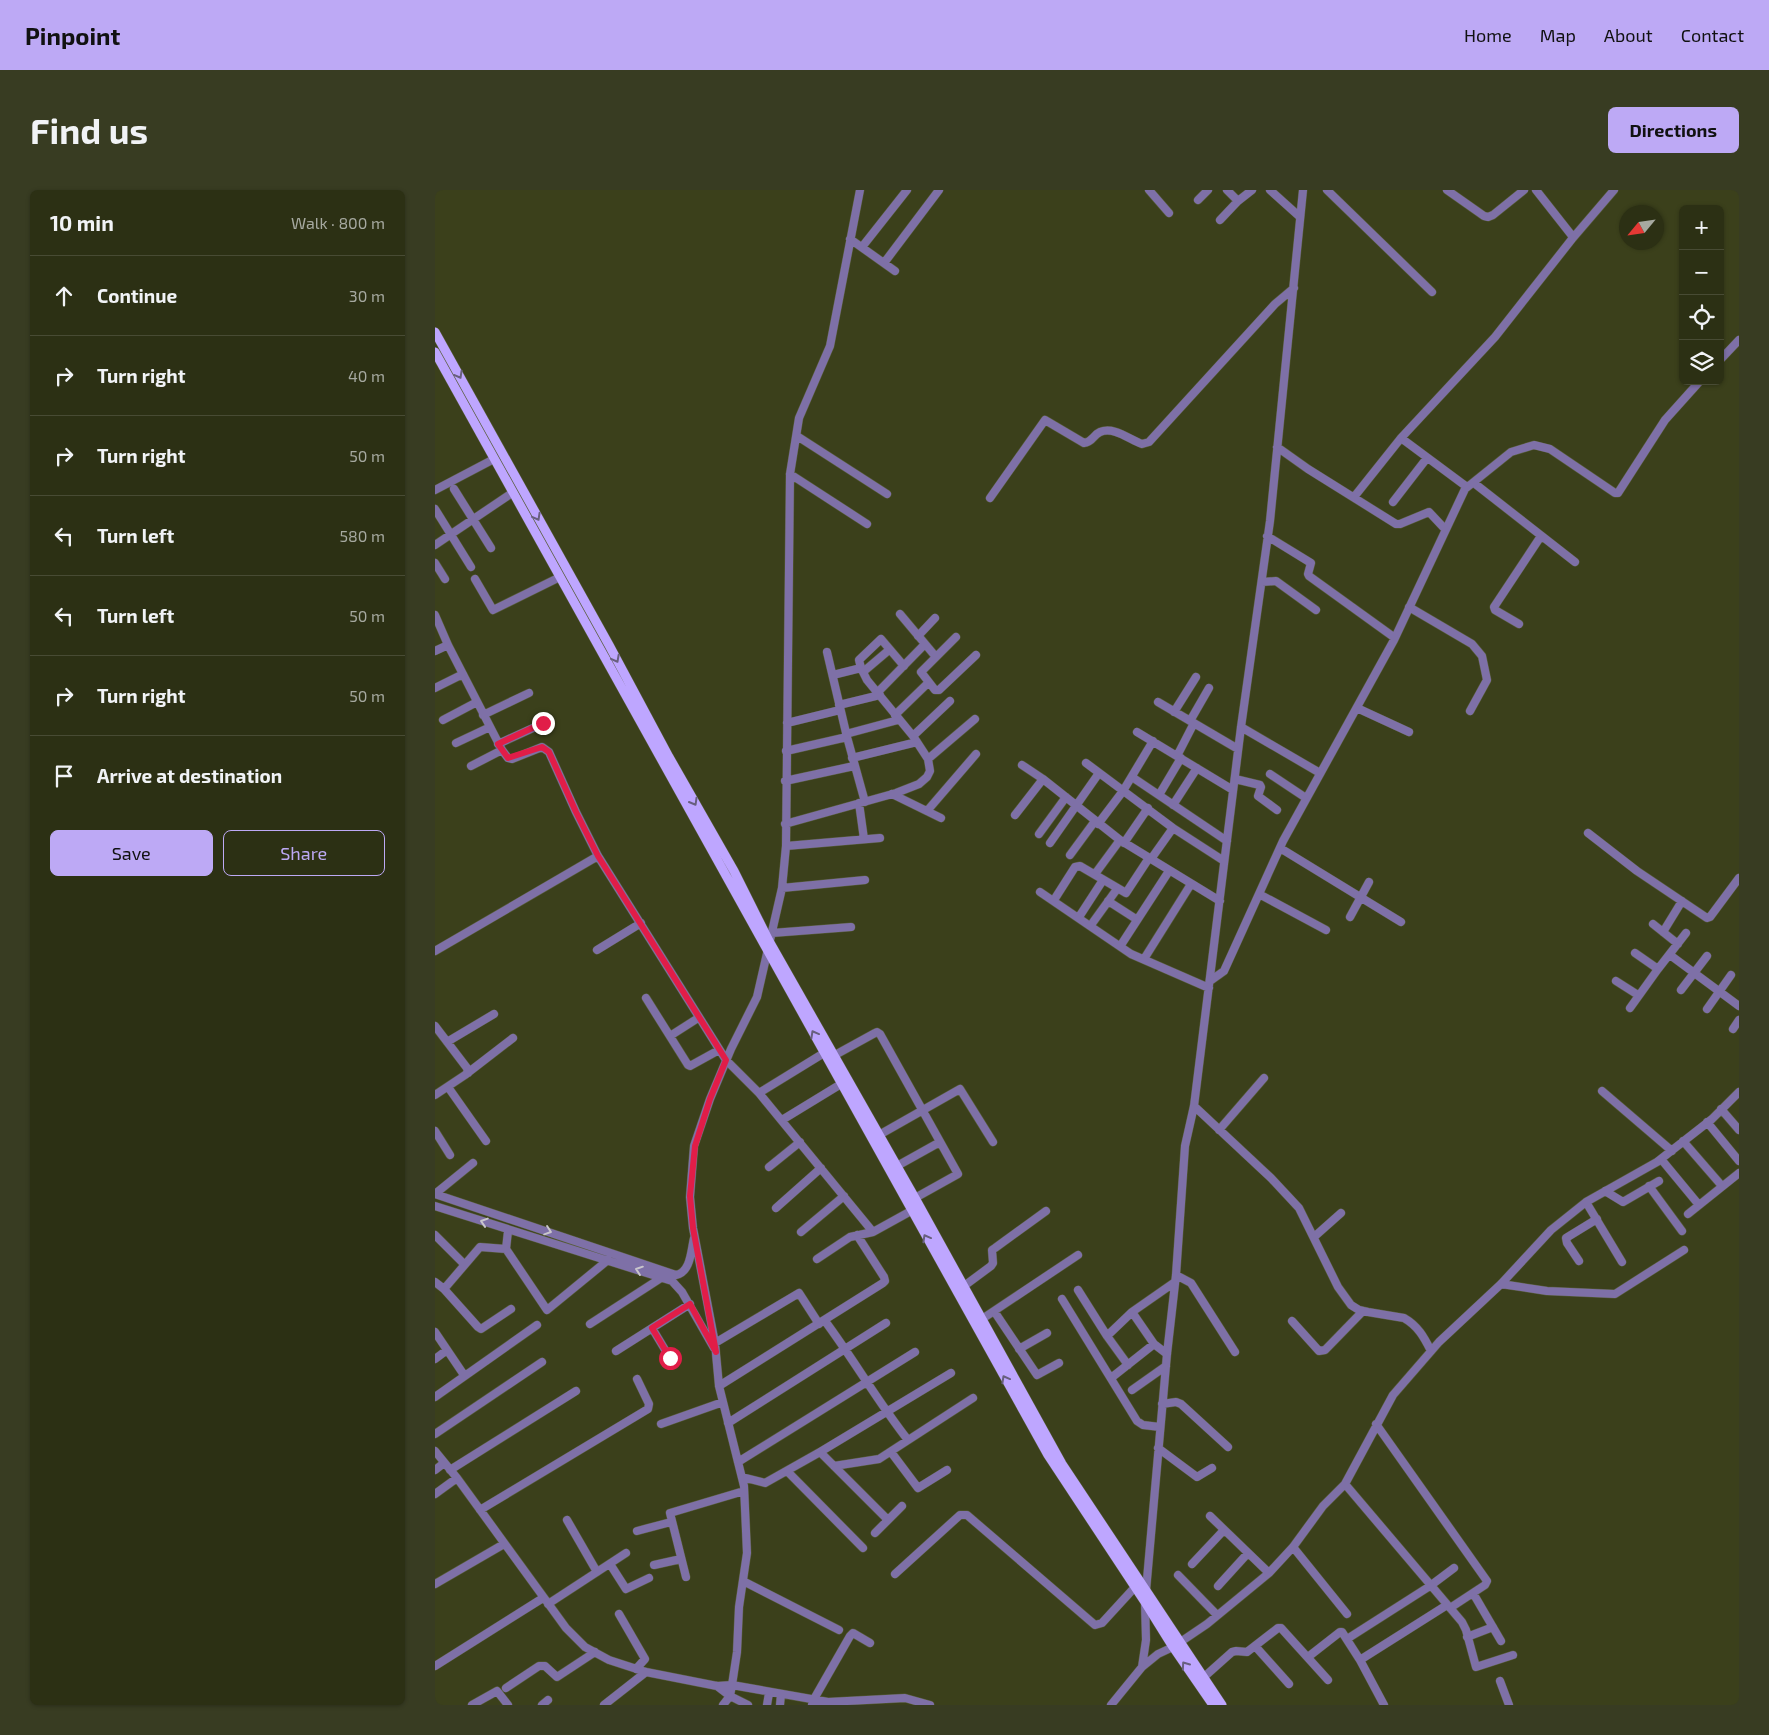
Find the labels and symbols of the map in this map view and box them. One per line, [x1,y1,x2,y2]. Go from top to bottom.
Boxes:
north arrow [1619,205,1664,250]
one-way arrow [453,370,463,379]
one-way arrow [531,512,541,521]
one-way arrow [610,654,620,663]
route end [532,712,555,735]
one-way arrow [688,796,698,805]
one-way arrow [810,1031,820,1040]
one-way arrow [480,1218,488,1228]
one-way arrow [543,1225,552,1235]
one-way arrow [922,1234,932,1243]
one-way arrow [635,1266,643,1276]
route start [659,1347,682,1370]
one-way arrow [1002,1376,1012,1385]
one-way arrow [1182,1661,1191,1671]

